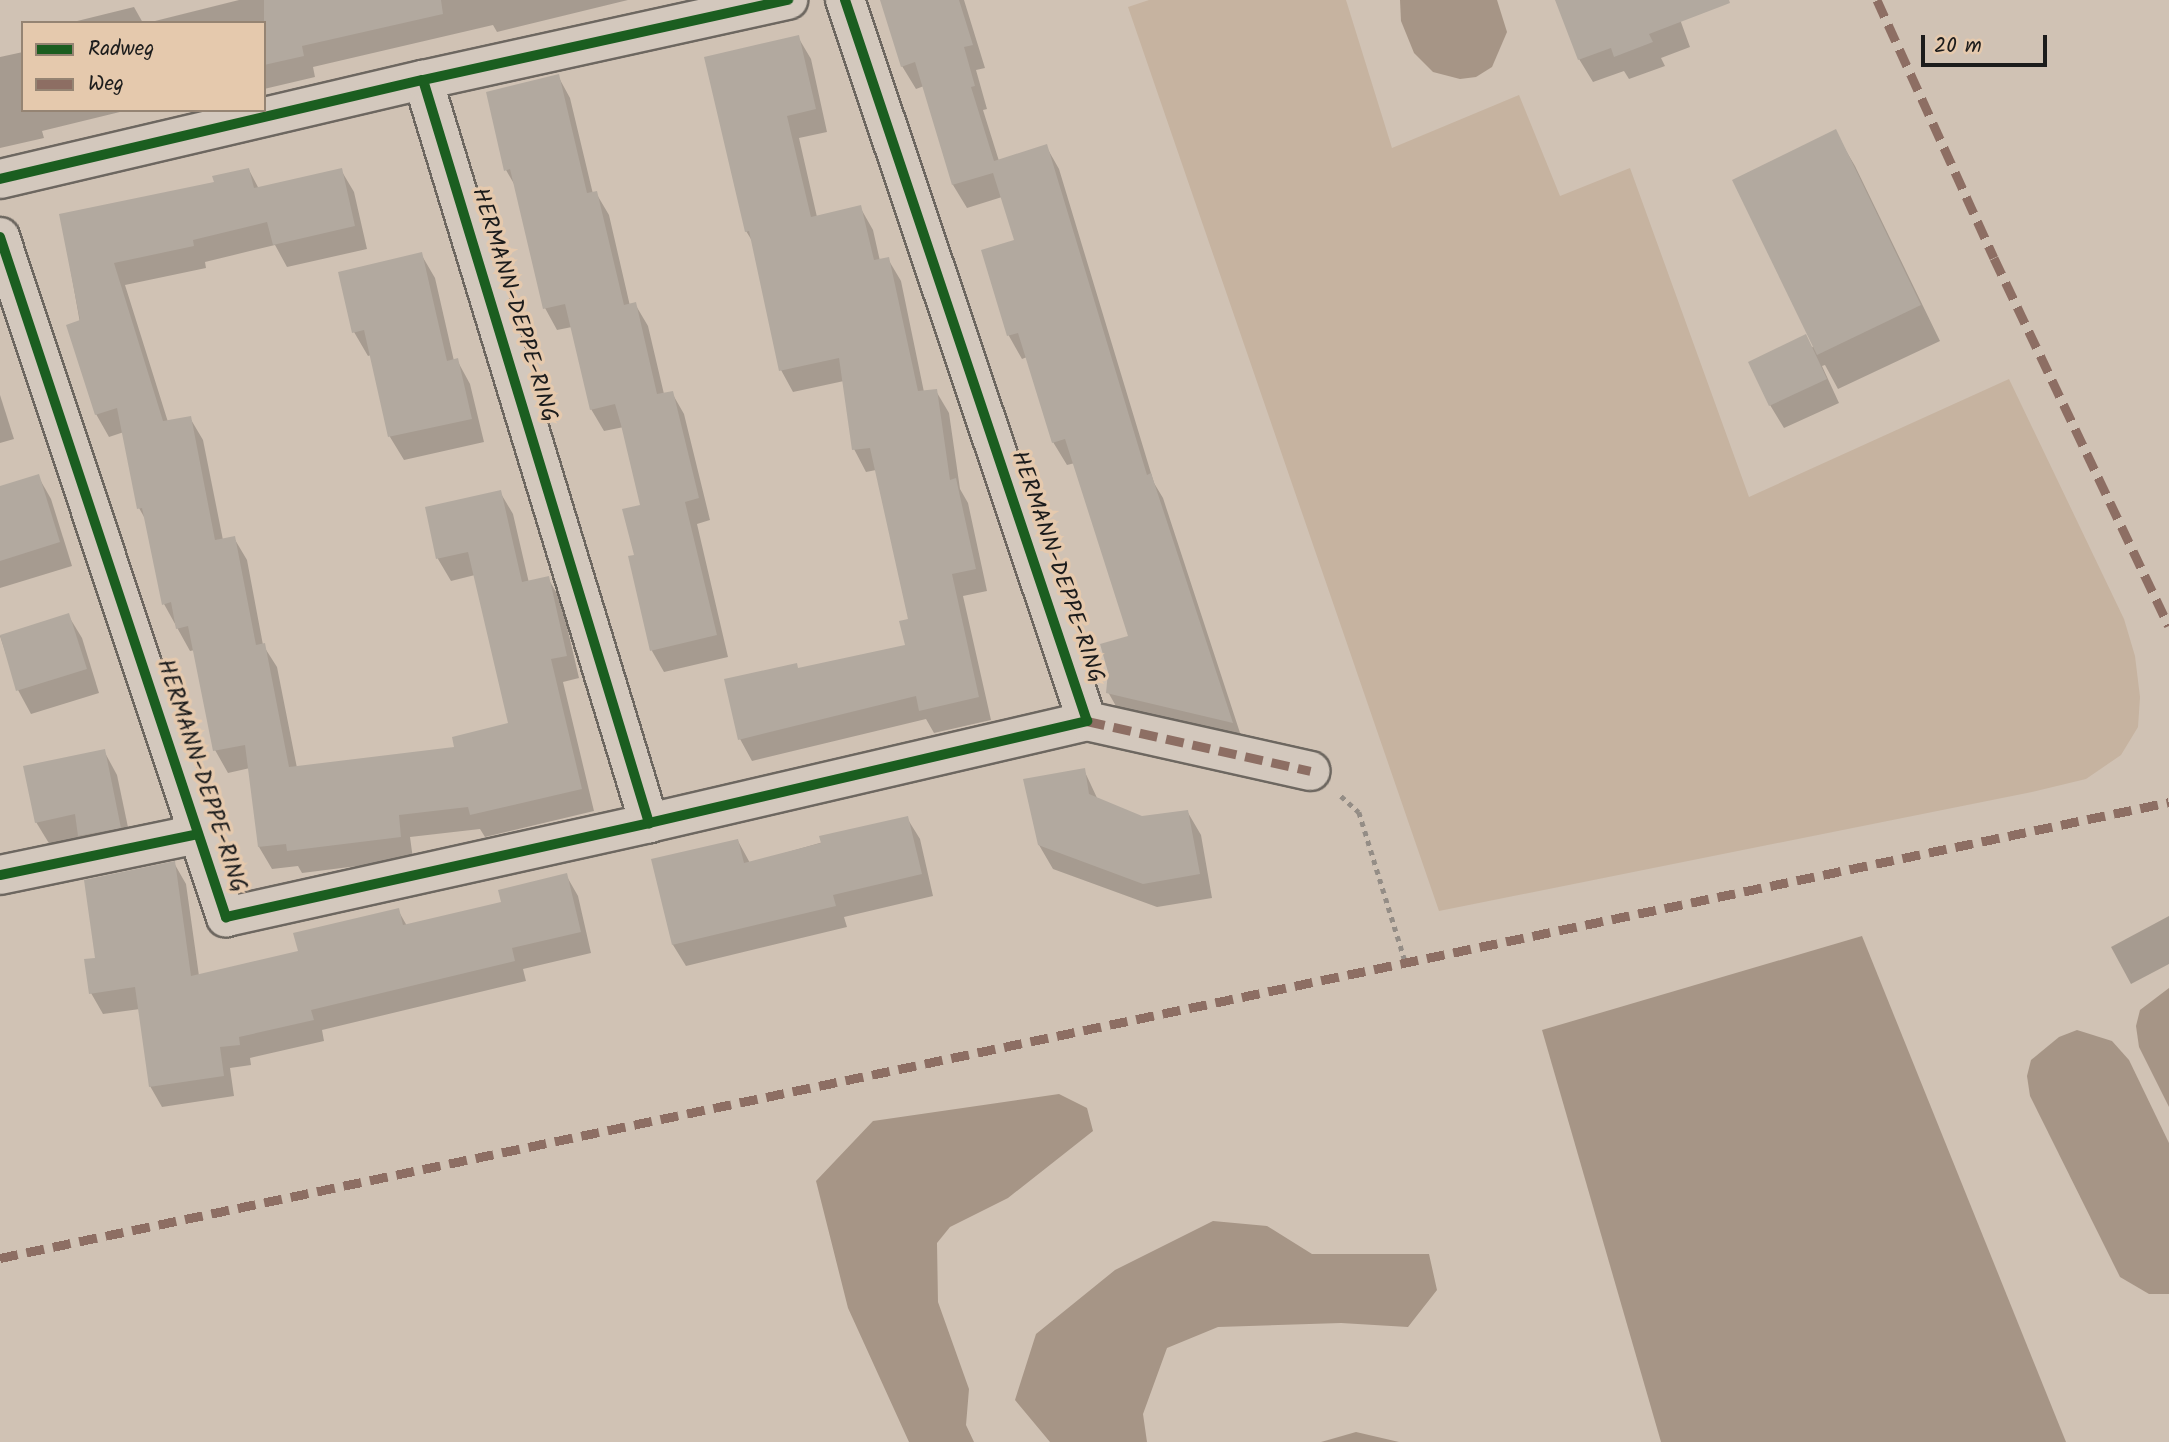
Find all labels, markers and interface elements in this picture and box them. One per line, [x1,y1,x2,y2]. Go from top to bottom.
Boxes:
legend [21,21,266,112]
scale bar [1924,21,2050,65]
text: 20 m [1934,30,1982,63]
text: Radweg [88,33,154,66]
text: Weg [88,68,124,101]
street label: HERMANN-DEPPE-RING [465,184,563,426]
street label: HERMANN-DEPPE-RING [1004,447,1110,687]
street label: HERMANN-DEPPE-RING [150,656,252,896]

